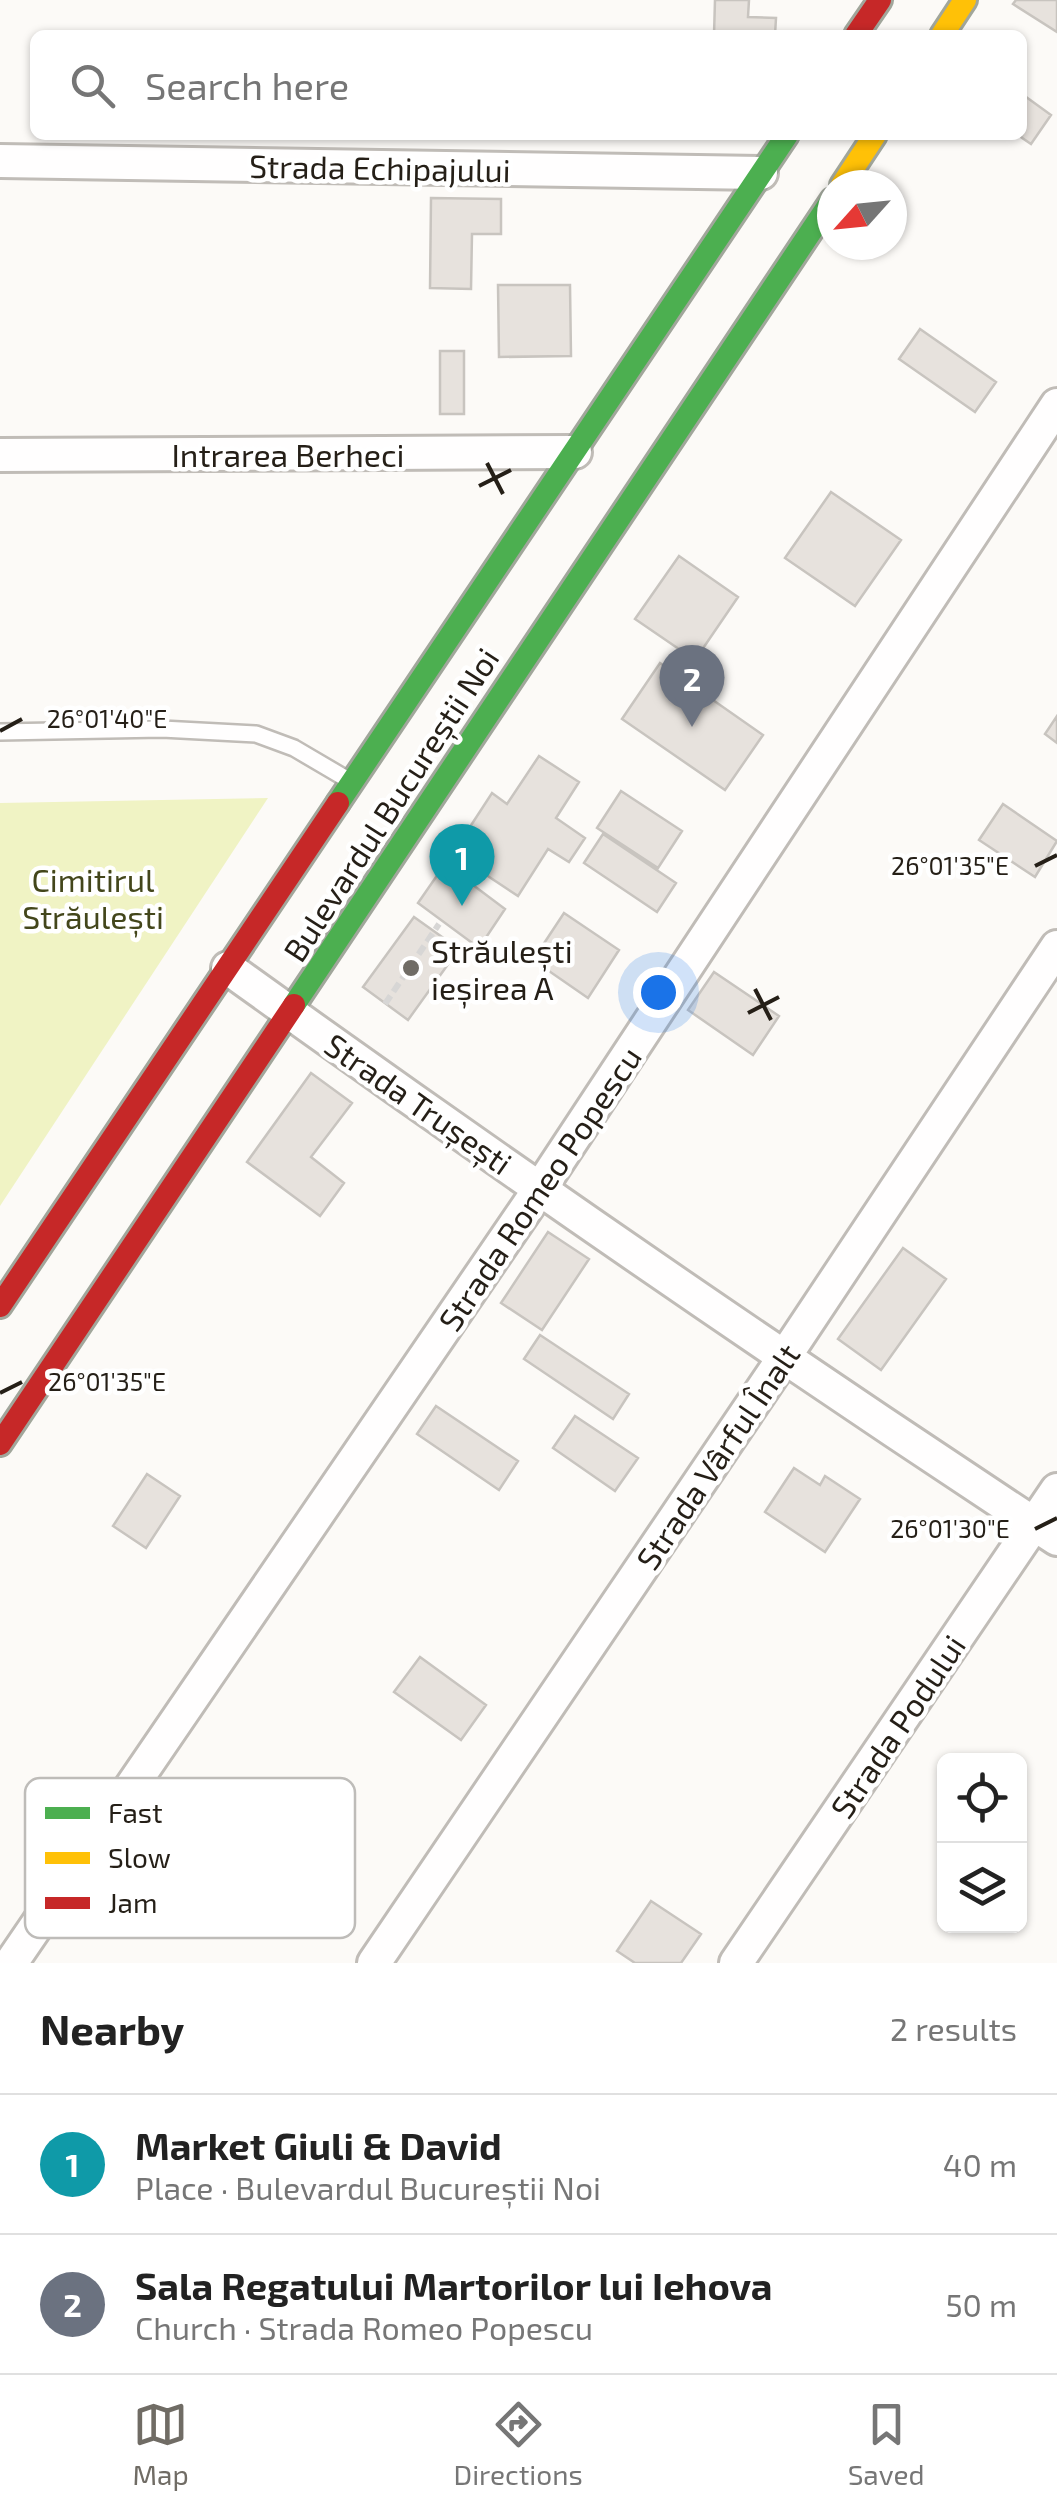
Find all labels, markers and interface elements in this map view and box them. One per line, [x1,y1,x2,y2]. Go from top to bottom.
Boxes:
search box [30,30,1027,140]
icon: search [65,58,120,113]
text: Search here [145,62,349,108]
street label: Strada Echipajului [249,146,511,189]
north arrow [817,170,907,260]
street label: Intrarea Berheci [171,435,405,473]
street label: Bulevardul Bucureștii Noi [274,640,508,969]
pin: 2 [660,644,724,727]
text: 26°01'40"E [47,703,167,733]
pin: 1 [430,824,494,906]
text: 26°01'35"E [891,850,1009,880]
park label: Cimitirul Străulești [22,860,164,938]
place label: Străulești ieșirea A [431,931,573,1009]
marker: Străulești ieșirea A [400,957,422,979]
your location [633,967,684,1018]
street label: Strada Trușești [317,1025,520,1184]
street label: Strada Romeo Popescu [430,1039,648,1337]
street label: Strada Vârful Înalt [627,1336,807,1576]
text: 26°01'35"E [48,1366,166,1396]
text: 26°01'30"E [890,1513,1010,1543]
street label: Strada Podului [822,1627,972,1825]
map controls [937,1753,1027,1933]
button: locate [937,1753,1027,1843]
legend [25,1778,355,1938]
text: Fast [108,1795,163,1829]
text: Slow [108,1840,171,1874]
button: layers [937,1843,1027,1933]
text: Jam [108,1885,157,1919]
text: Nearby [40,2003,184,2053]
text: 2 results [890,2009,1017,2047]
text: Market Giuli & David [135,2122,502,2168]
text: 1 [66,2145,79,2183]
text: 40 m [943,2145,1017,2183]
text: Place · Bulevardul Bucureștii Noi [135,2168,601,2206]
text: Sala Regatului Martorilor lui Iehova [135,2262,772,2308]
text: 2 [63,2285,82,2323]
text: 50 m [945,2285,1017,2323]
text: Church · Strada Romeo Popescu [135,2308,593,2346]
tab: Map [132,2397,189,2491]
tab: Directions [454,2397,583,2491]
tab: Saved [848,2397,925,2491]

